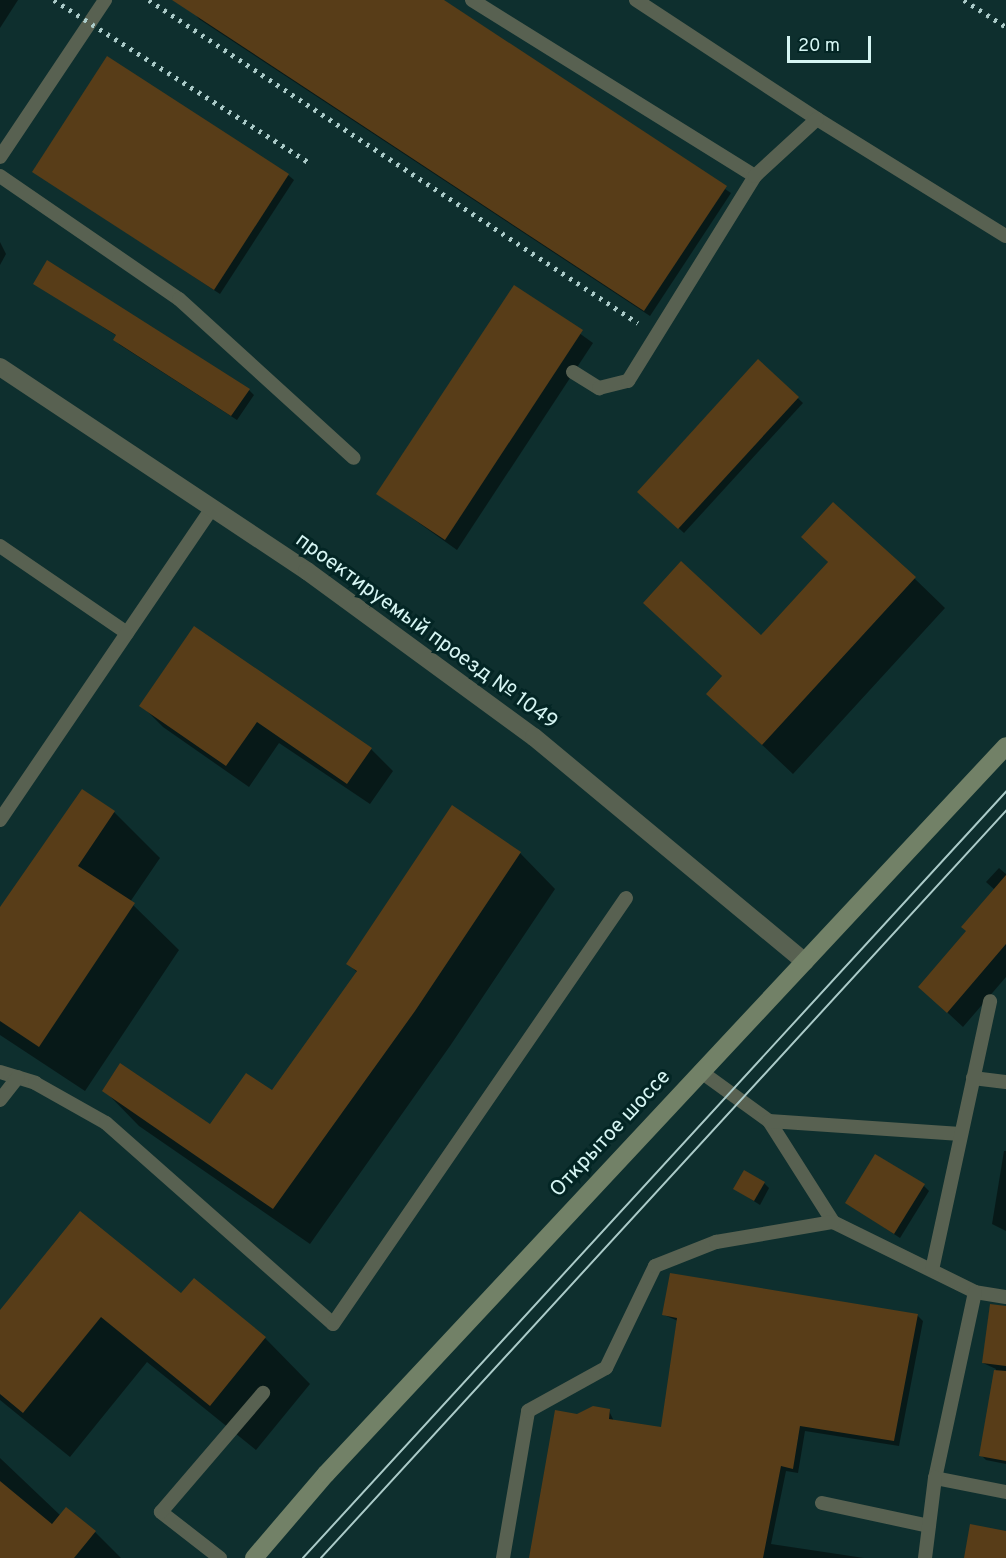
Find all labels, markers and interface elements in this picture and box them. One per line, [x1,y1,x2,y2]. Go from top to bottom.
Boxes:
scale bar [790,24,874,62]
text: 20 m [798,35,840,58]
street label: проектируемый проезд № 1049 [290,528,562,736]
street label: Открытое шоссе [546,1065,676,1203]

